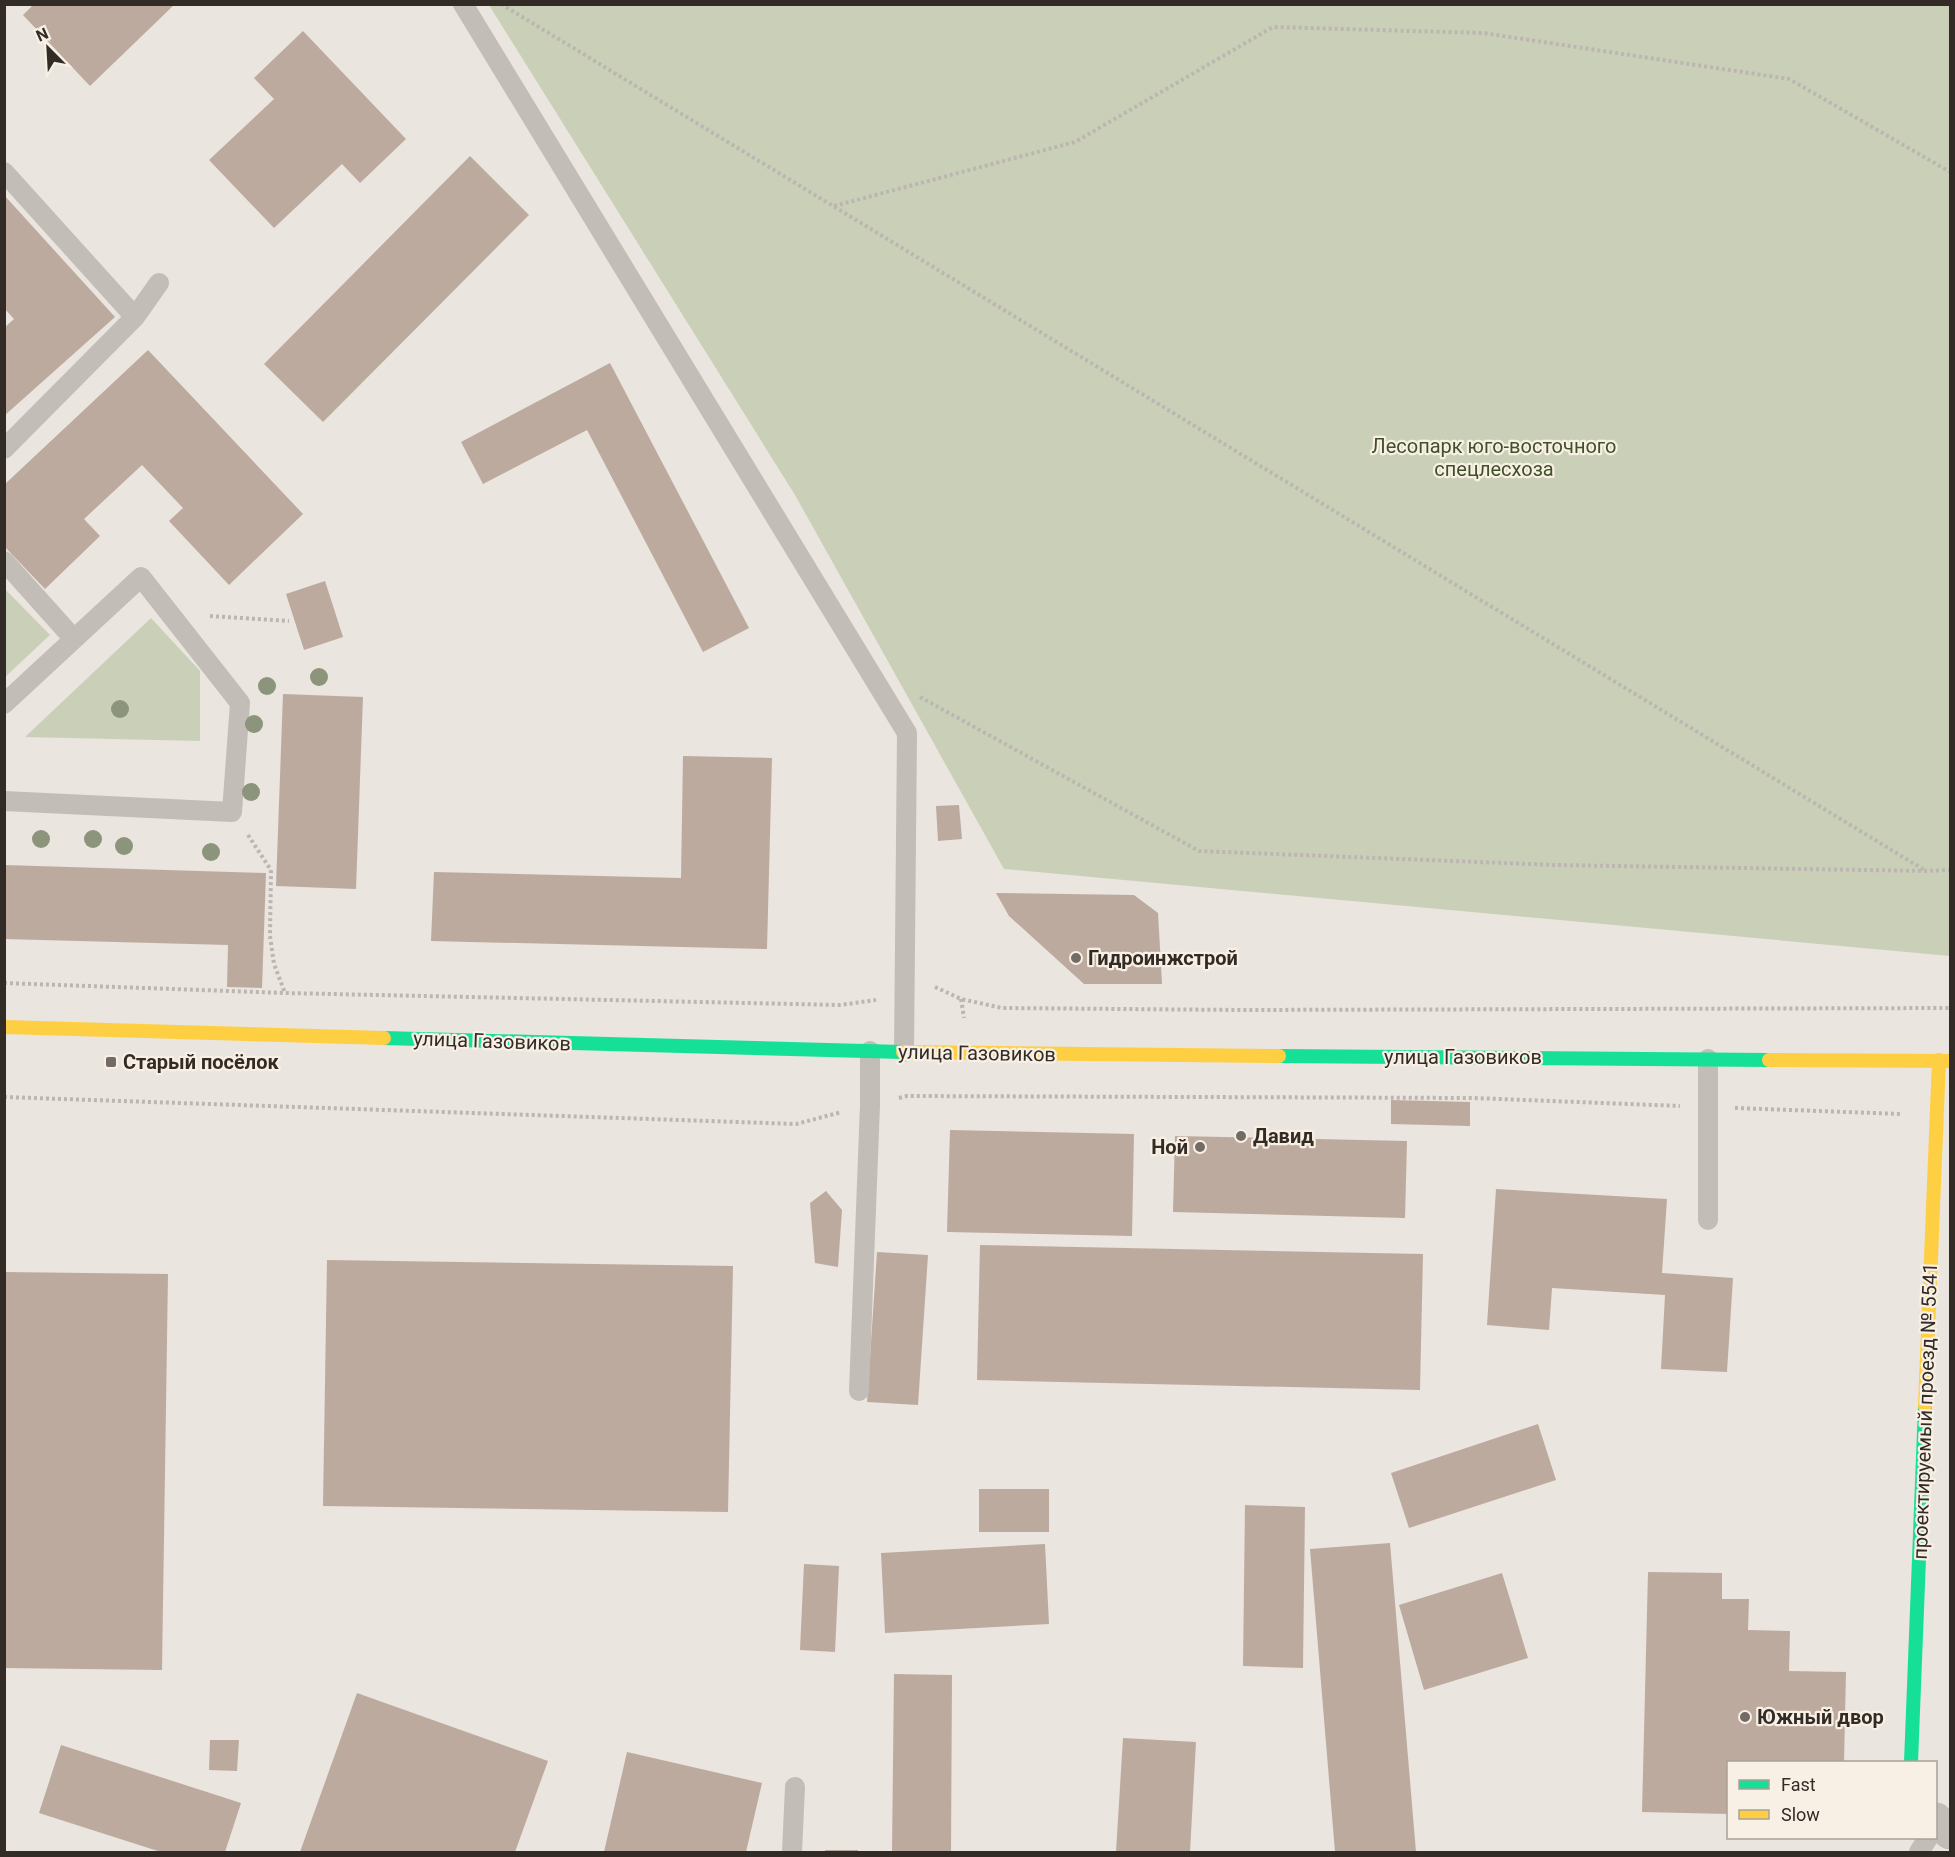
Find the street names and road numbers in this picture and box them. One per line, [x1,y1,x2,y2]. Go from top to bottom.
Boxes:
street label: улица Газовиков [413,1026,571,1056]
street label: улица Газовиков [898,1040,1056,1066]
street label: улица Газовиков [1384,1045,1542,1069]
street label: проектируемый проезд № 5541 [1908,1262,1942,1560]

